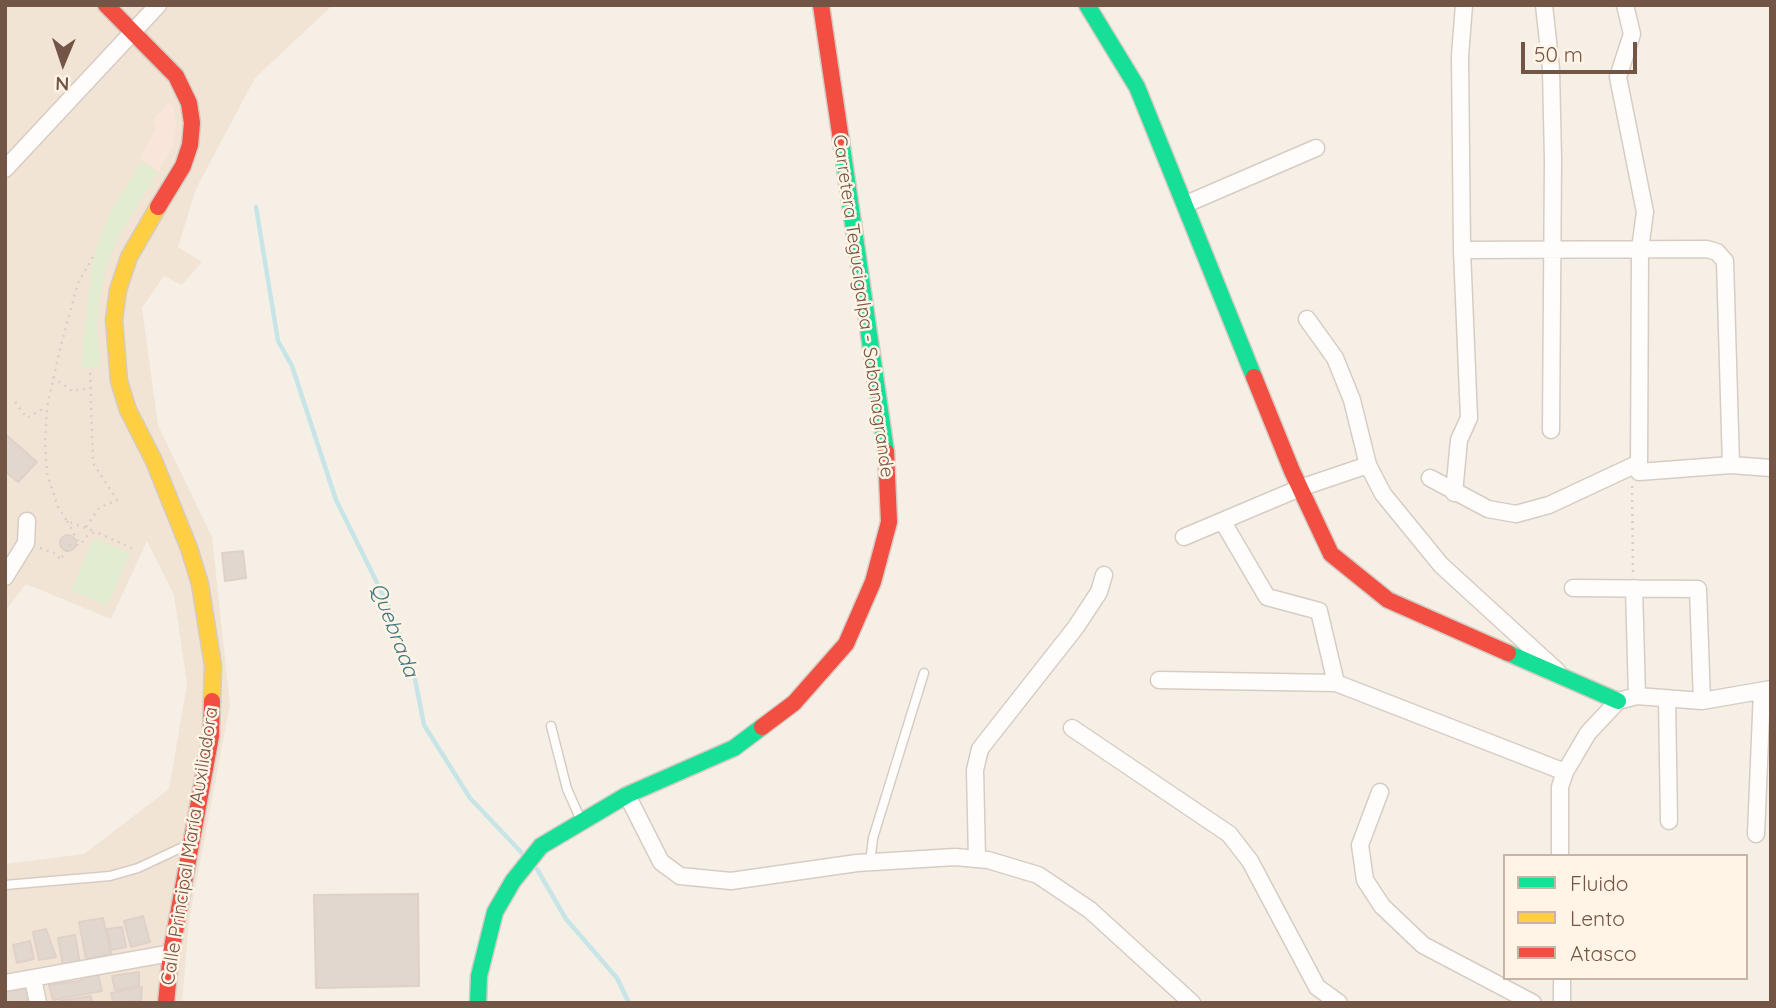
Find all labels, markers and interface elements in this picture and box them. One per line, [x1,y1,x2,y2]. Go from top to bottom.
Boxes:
north arrow [28,28,98,98]
scale bar [1524,28,1640,72]
text: 50 m [1534,41,1583,67]
text: N [55,72,70,96]
street label: Carretera Tegucigalpa - Sabanagrande [828,133,898,479]
water label: Quebrada [365,579,423,681]
street label: Calle Principal María Auxiliadora [157,705,223,987]
legend [1503,854,1748,980]
text: Fluido [1570,870,1628,896]
text: Lento [1570,905,1625,931]
text: Atasco [1570,940,1637,966]

